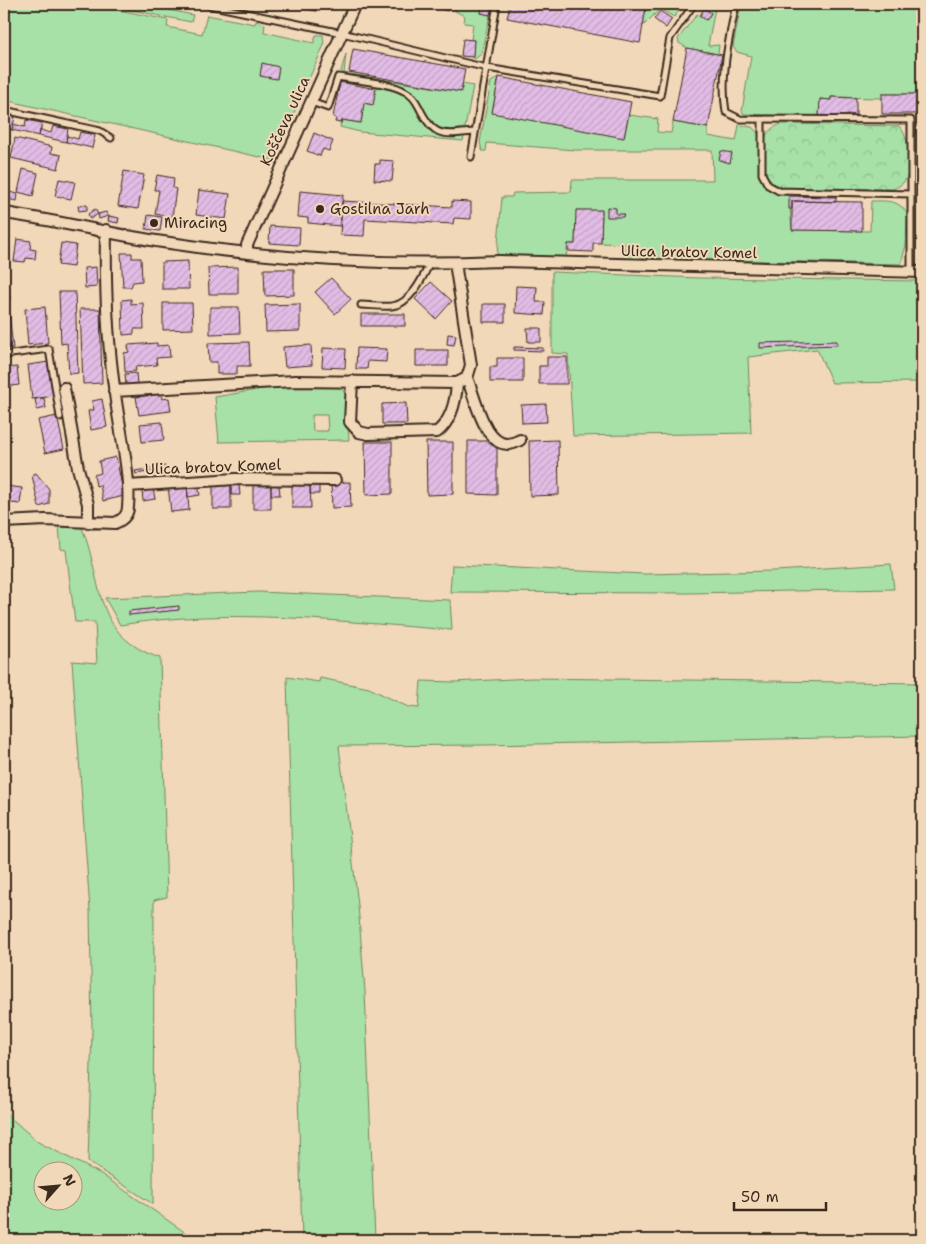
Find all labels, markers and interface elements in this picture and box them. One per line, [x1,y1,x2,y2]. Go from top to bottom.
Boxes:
street label: Koščeva ulica [256,72,315,169]
place label: Gostilna Jarh [330,199,430,219]
marker: Gostilna Jarh [314,203,326,215]
place label: Miracing [164,213,227,233]
marker: Miracing [148,217,160,229]
street label: Ulica bratov Komel [621,241,758,263]
street label: Ulica bratov Komel [145,455,282,479]
north arrow [32,1162,82,1212]
text: N [59,1171,80,1189]
scale bar [734,1179,826,1211]
text: 50 m [741,1187,779,1207]

